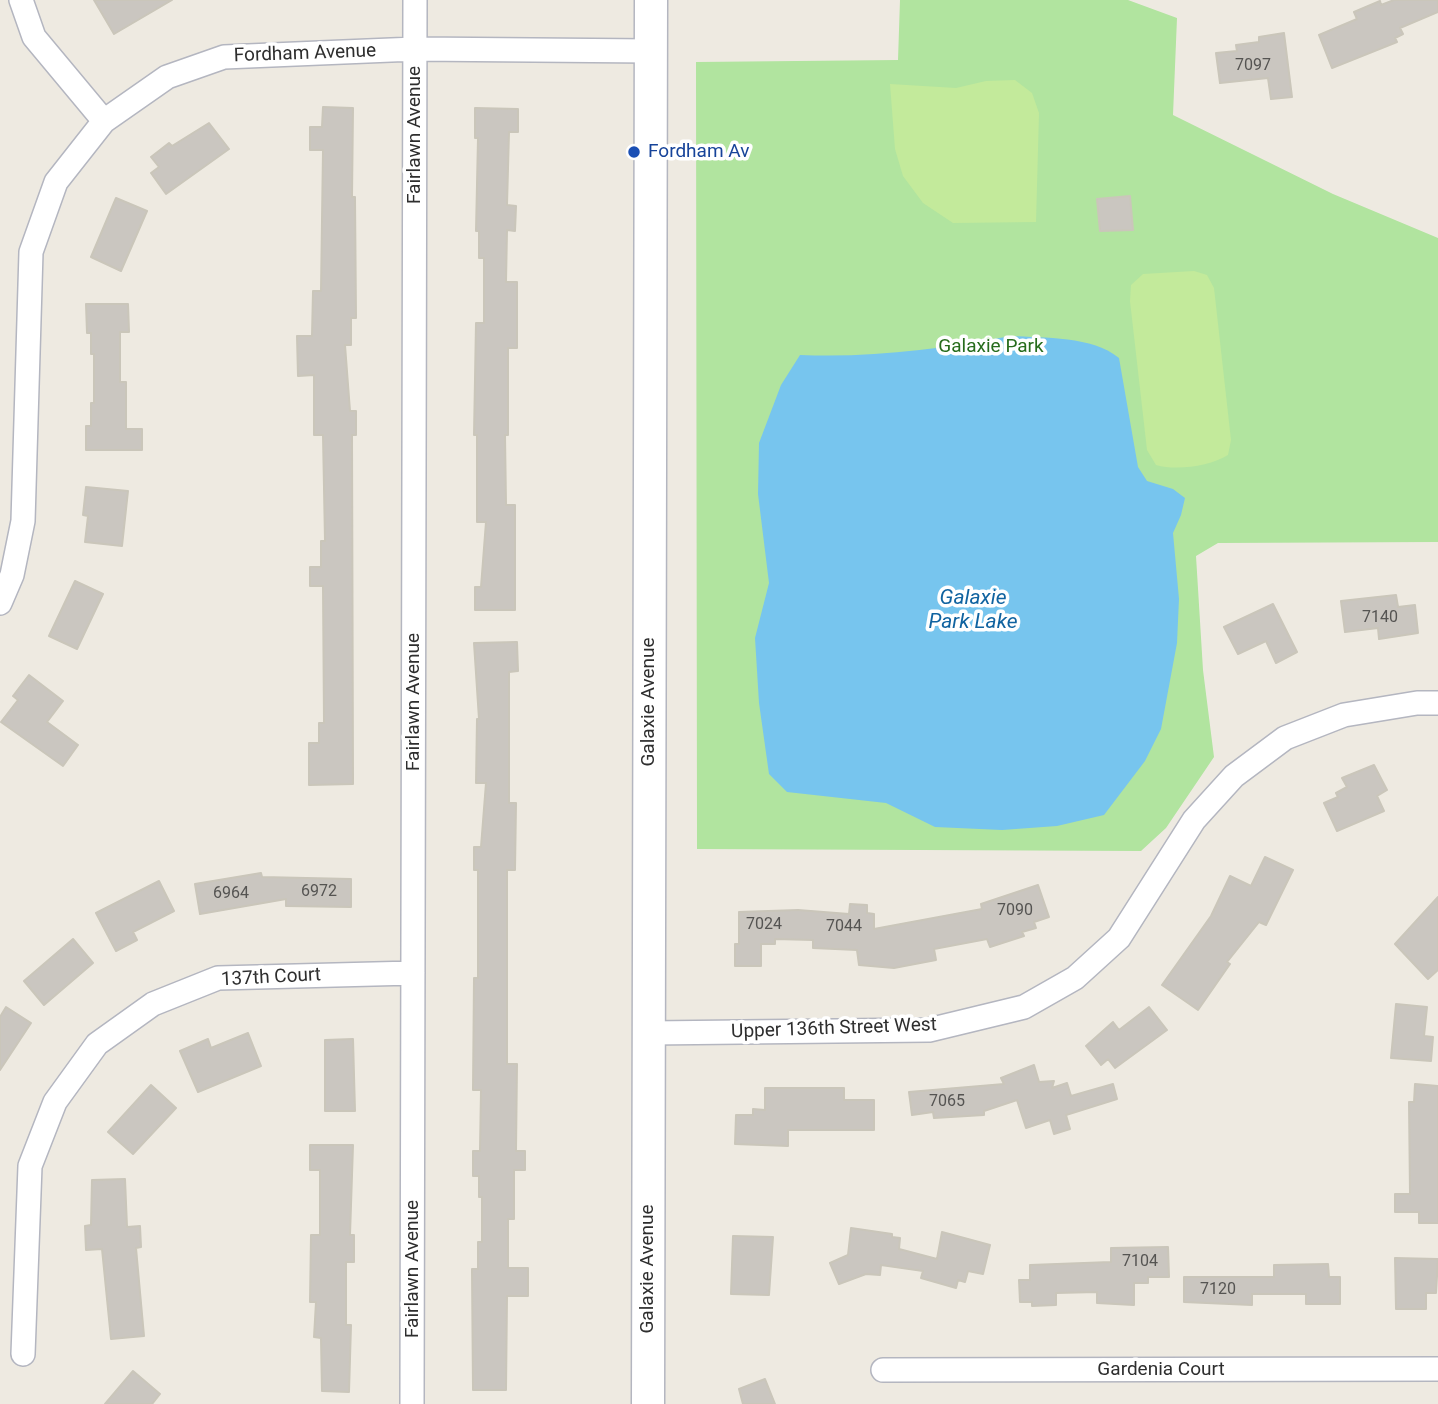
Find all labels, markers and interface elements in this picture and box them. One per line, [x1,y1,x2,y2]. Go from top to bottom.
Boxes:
street label: Fordham Avenue [233,40,377,68]
house number: 7097 [1235,56,1271,76]
street label: Fairlawn Avenue [404,66,426,204]
place label: Fordham Av [648,141,749,163]
marker: Fordham Av [626,144,642,160]
park label: Galaxie Park [938,336,1044,358]
water label: Galaxie Park Lake [928,586,1018,636]
house number: 7140 [1362,608,1398,628]
street label: Fairlawn Avenue [403,633,425,771]
street label: Galaxie Avenue [638,637,660,767]
house number: 6972 [301,882,337,902]
house number: 6964 [213,884,249,904]
house number: 7090 [997,901,1033,921]
house number: 7024 [746,915,782,935]
house number: 7044 [826,917,862,937]
street label: 137th Court [220,964,322,992]
street label: Upper 136th Street West [731,1014,937,1044]
house number: 7065 [929,1092,965,1112]
street label: Fairlawn Avenue [402,1200,424,1338]
street label: Galaxie Avenue [637,1204,659,1334]
house number: 7104 [1122,1252,1158,1272]
house number: 7120 [1200,1280,1236,1300]
street label: Gardenia Court [1097,1359,1225,1381]

